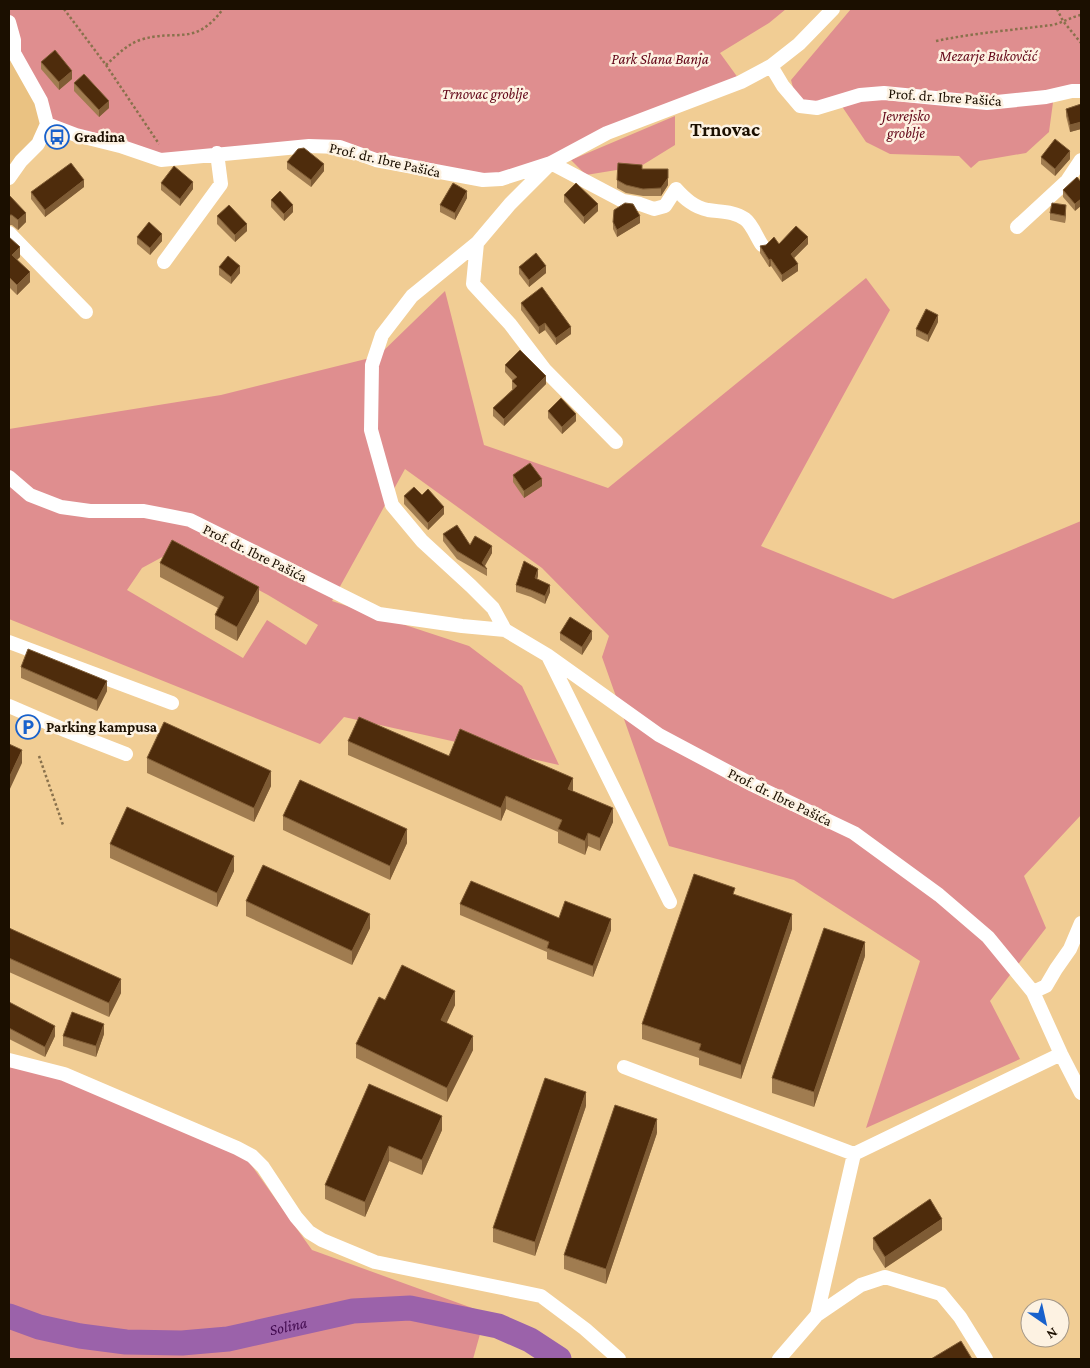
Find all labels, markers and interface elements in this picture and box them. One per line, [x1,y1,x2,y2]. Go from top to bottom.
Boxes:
park label: Mezarje Bukovčić [938,48,1039,65]
park label: Park Slana Banja [611,51,709,68]
street label: Prof. dr. Ibre Pašića [888,85,1002,109]
park label: Trnovac groblje [442,86,529,103]
park label: Jevrejsko groblje [879,108,930,142]
district label: Trnovac [690,118,760,140]
bus stop icon: Gradina [44,124,70,150]
place label: Gradina [74,129,126,145]
street label: Prof. dr. Ibre Pašića [328,139,442,181]
street label: Prof. dr. Ibre Pašića [200,521,310,585]
parking icon: Parking kampusa [15,714,41,740]
place label: Parking kampusa [46,719,158,735]
street label: Prof. dr. Ibre Pašića [725,765,835,829]
north arrow [1020,1298,1070,1348]
water label: Solina [268,1313,309,1339]
text: N [1043,1324,1061,1343]

